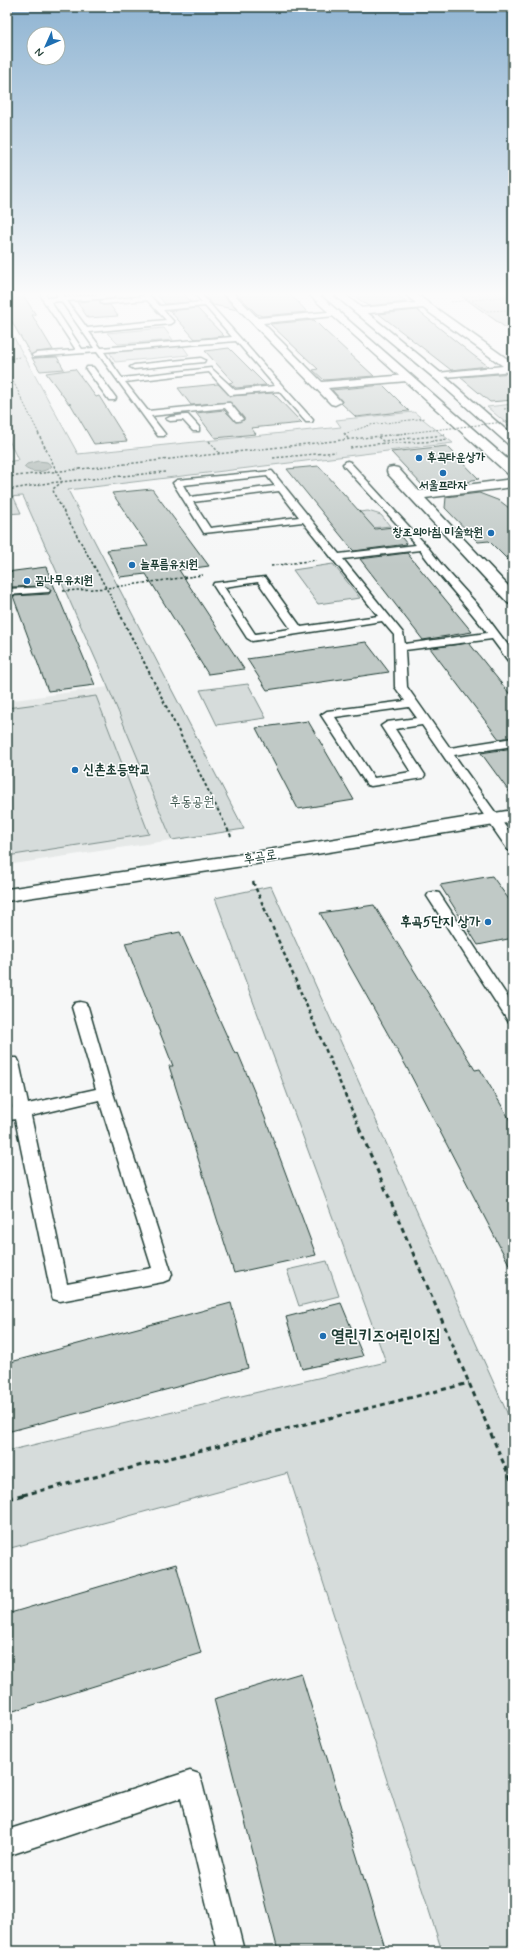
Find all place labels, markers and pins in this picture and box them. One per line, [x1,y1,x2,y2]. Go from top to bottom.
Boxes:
place label: 후곡타운상가 [427,450,485,466]
marker: 후곡타운상가 [414,453,424,463]
marker: 서울프라자 [438,468,448,478]
place label: 서울프라자 [419,478,467,494]
place label: 창조의아침 미술학원 [393,525,483,541]
marker: 창조의아침 미술학원 [486,528,496,538]
place label: 늘푸름유치원 [140,557,198,573]
marker: 늘푸름유치원 [127,560,137,570]
place label: 꿈나무유치원 [35,573,93,589]
marker: 꿈나무유치원 [22,576,32,586]
place label: 신촌초등학교 [83,761,151,779]
marker: 신촌초등학교 [70,765,80,775]
place label: 후곡5단지 상가 [400,913,481,931]
marker: 후곡5단지 상가 [483,917,493,927]
place label: 열린키즈어린이집 [331,1325,440,1347]
marker: 열린키즈어린이집 [318,1331,328,1341]

